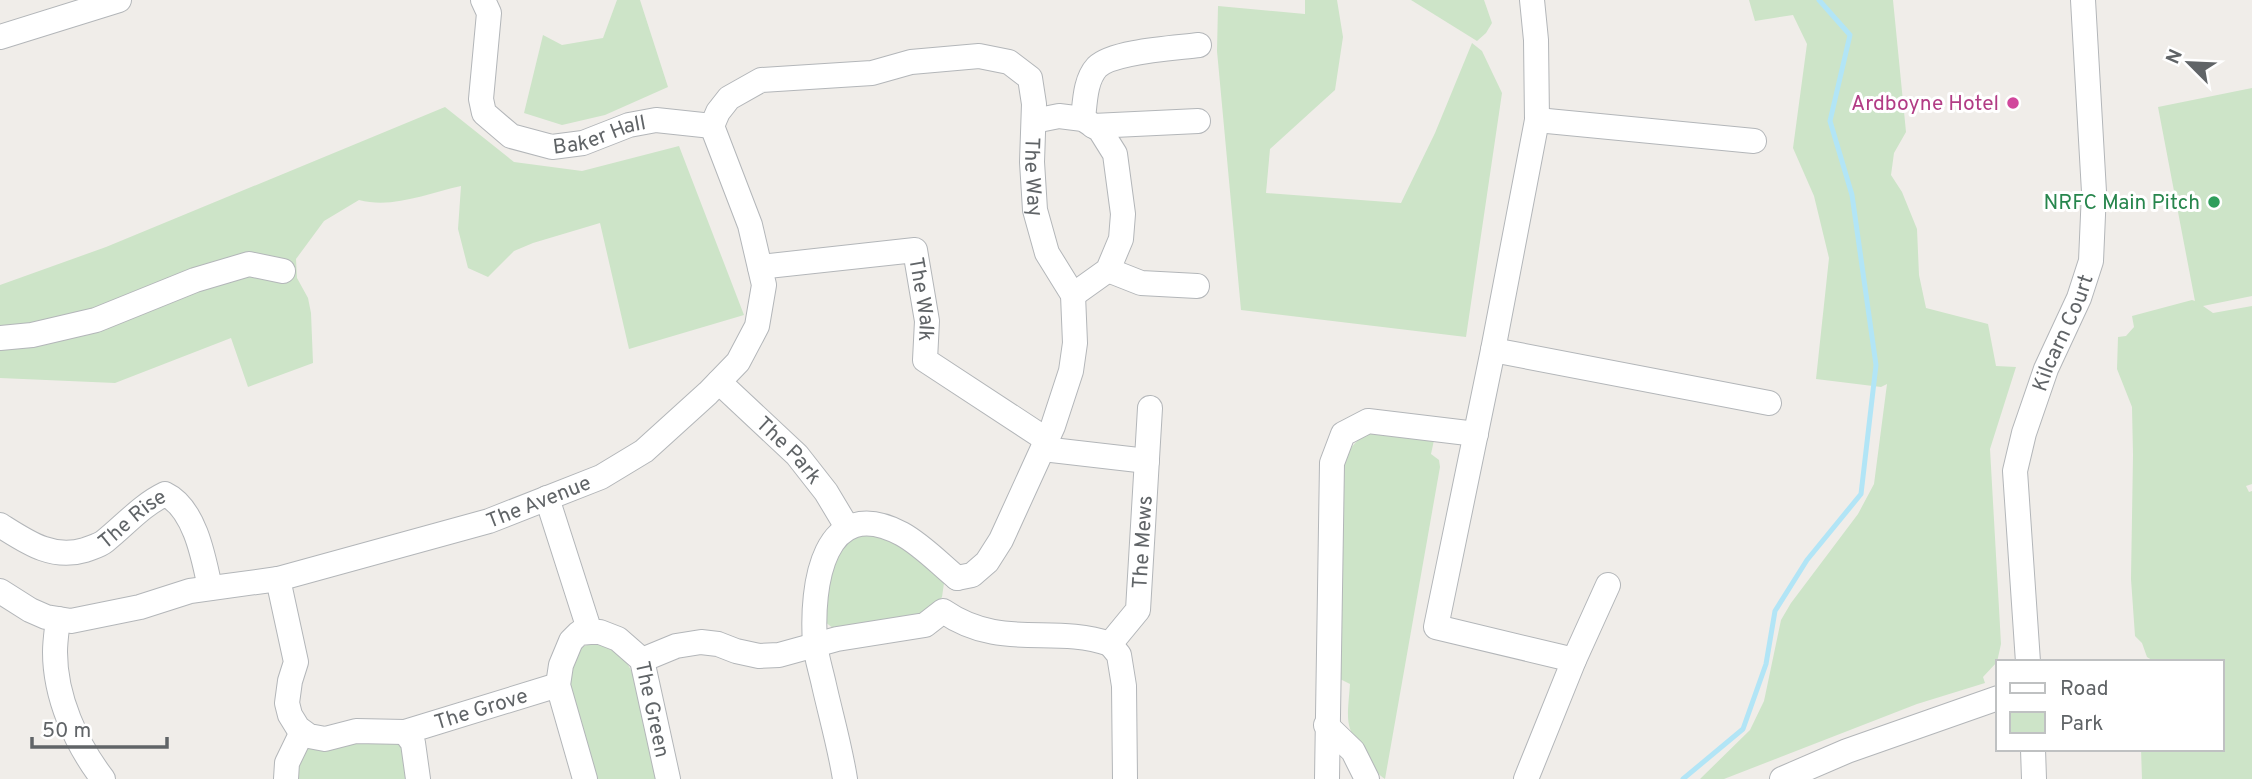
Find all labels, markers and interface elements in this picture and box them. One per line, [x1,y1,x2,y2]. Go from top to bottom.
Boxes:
north arrow [2154,28,2224,98]
text: N [2162,46,2189,68]
place label: Ardboyne Hotel [1851,91,1999,118]
marker: Ardboyne Hotel [2005,95,2021,111]
street label: Baker Hall [551,110,648,162]
street label: The Way [1017,137,1048,220]
place label: NRFC Main Pitch [2044,190,2200,217]
marker: NRFC Main Pitch [2206,194,2222,210]
street label: The Walk [901,255,939,342]
street label: Kilcarn Court [2027,271,2101,395]
street label: The Park [750,411,827,490]
street label: The Avenue [483,470,595,536]
street label: The Rise [93,484,171,556]
street label: The Mews [1127,495,1160,590]
street label: The Green [628,659,675,760]
legend [1996,660,2224,751]
text: Road [2060,676,2109,703]
street label: The Grove [431,683,531,737]
scale bar [32,706,166,750]
text: Park [2060,711,2103,738]
text: 50 m [42,718,91,745]

